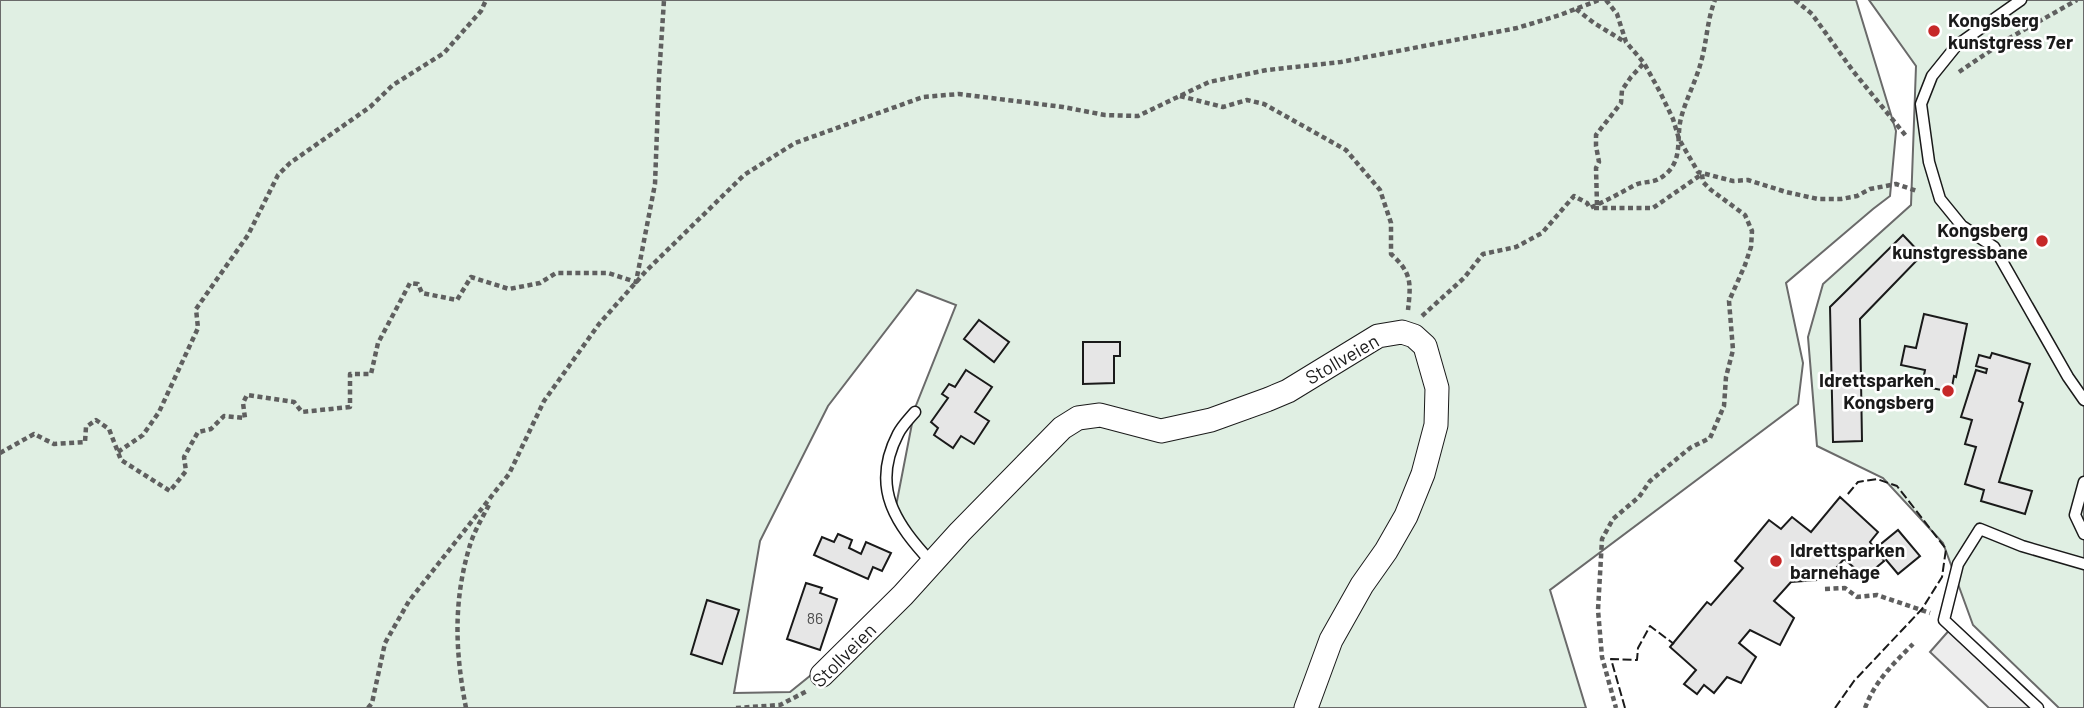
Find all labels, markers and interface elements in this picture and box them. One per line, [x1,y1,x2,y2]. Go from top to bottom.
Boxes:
place label: Kongsberg kunstgress 7er [1948,8,2074,53]
marker: Kongsberg kunstgress 7er [1926,23,1942,39]
place label: Kongsberg kunstgressbane [1892,218,2028,263]
marker: Kongsberg kunstgressbane [2034,233,2050,249]
street label: Stollveien [1301,328,1383,389]
place label: Idrettsparken Kongsberg [1819,368,1934,413]
marker: Idrettsparken Kongsberg [1940,383,1956,399]
place label: Idrettsparken barnehage [1790,538,1905,583]
marker: Idrettsparken barnehage [1768,553,1784,569]
house number: 86 [807,608,823,627]
street label: Stollveien [807,618,880,691]

